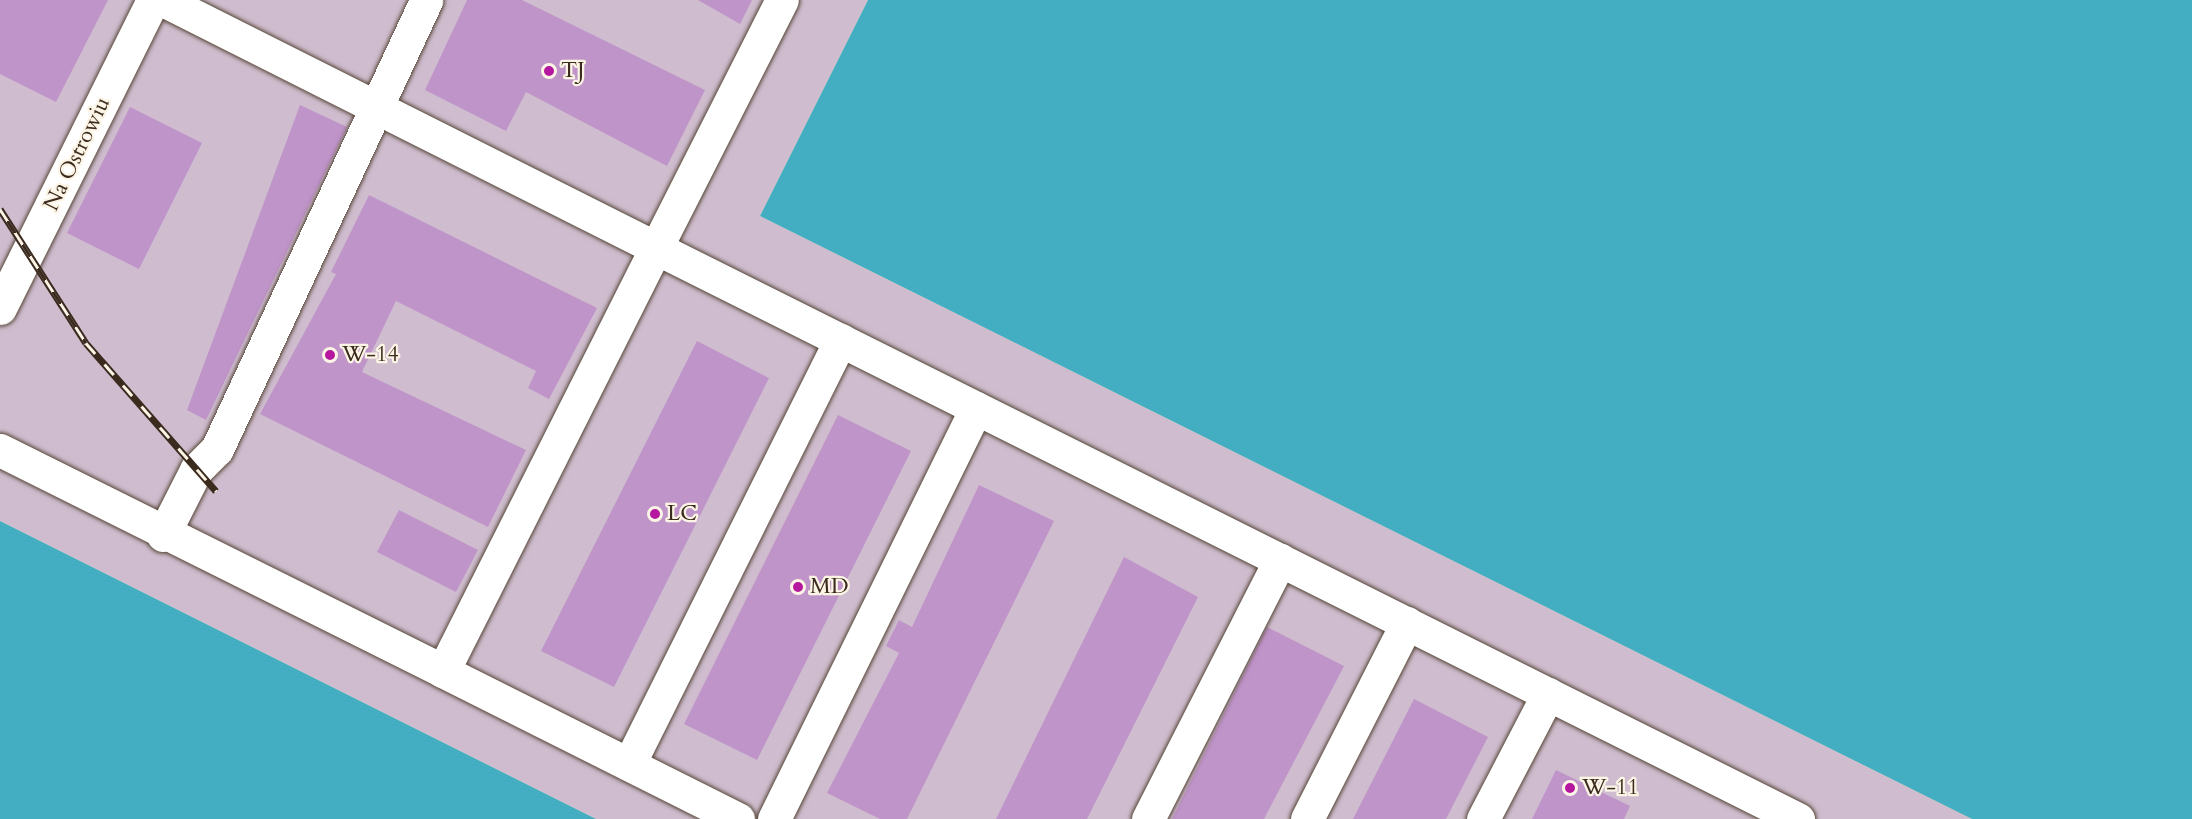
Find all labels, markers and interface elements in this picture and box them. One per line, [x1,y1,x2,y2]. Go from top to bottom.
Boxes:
place label: TJ [561,58,585,84]
marker: TJ [542,64,556,78]
street label: Na Ostrowiu [38,93,116,215]
place label: W-14 [342,342,399,368]
marker: W-14 [323,348,337,362]
place label: LC [667,501,697,527]
marker: LC [648,507,662,521]
place label: MD [810,574,849,600]
marker: MD [791,580,805,594]
place label: W-11 [1582,775,1639,801]
marker: W-11 [1563,781,1577,795]

